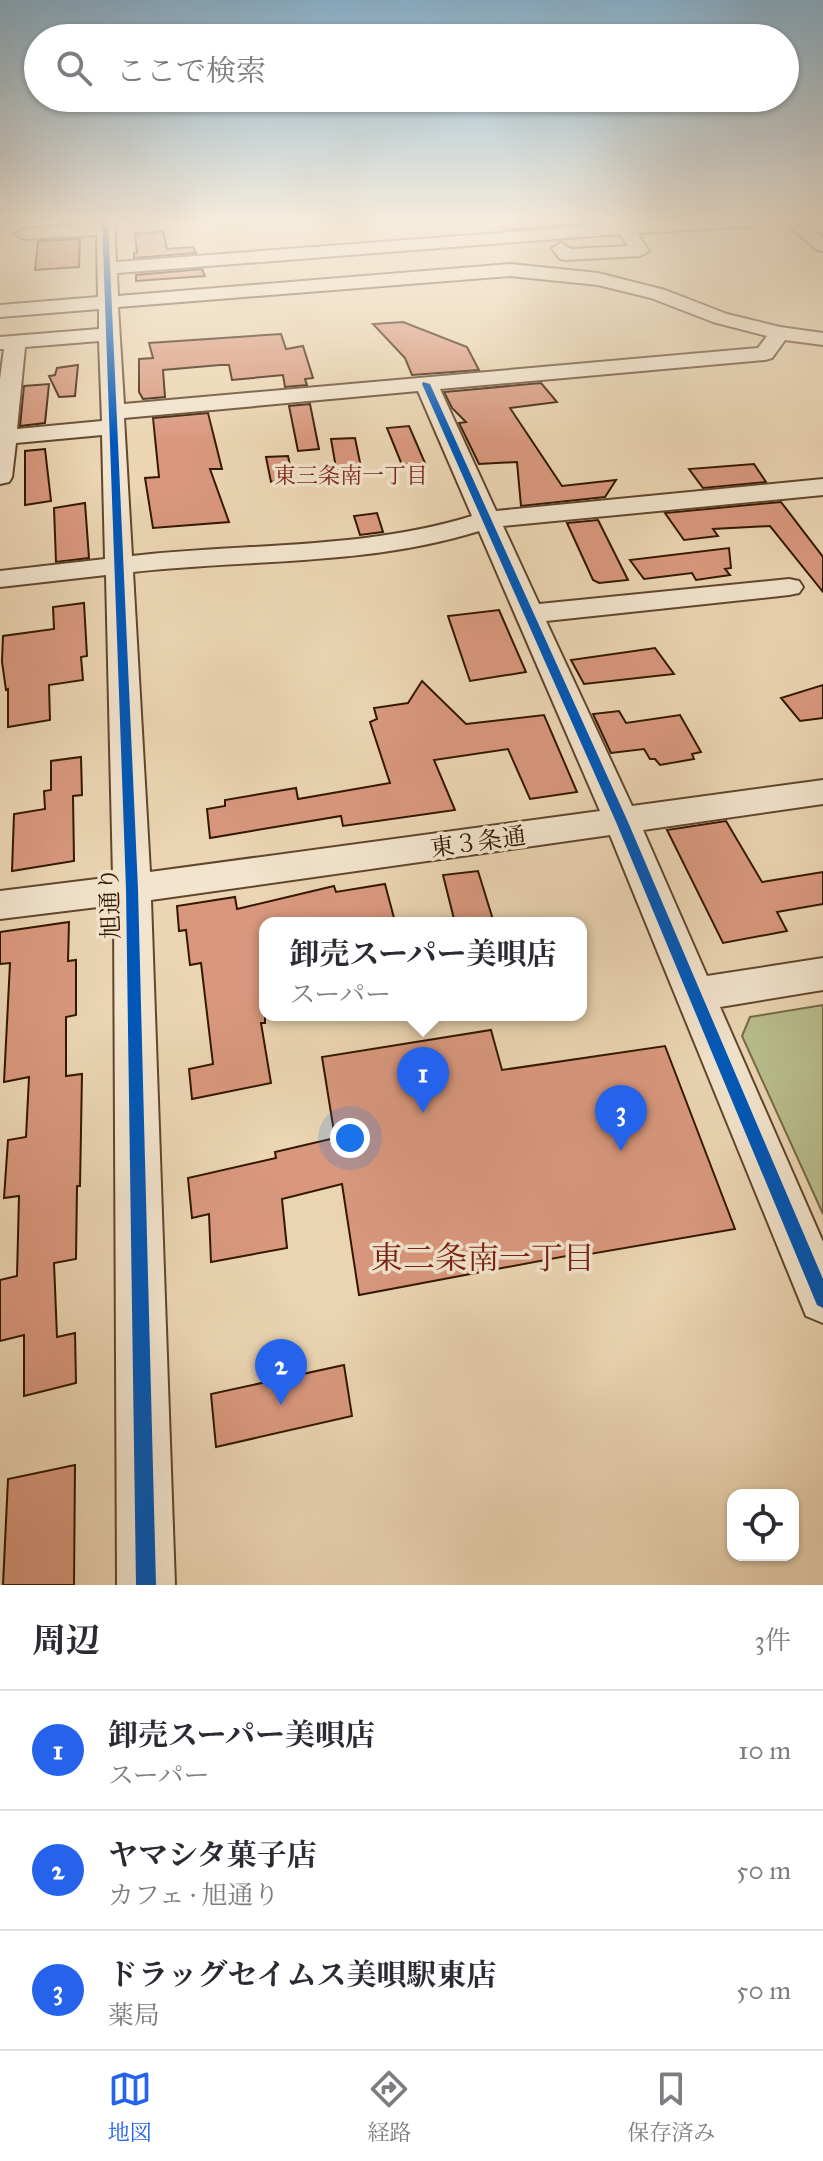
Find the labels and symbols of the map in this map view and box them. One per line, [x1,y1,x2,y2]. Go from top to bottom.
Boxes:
district label: 東三条南一丁目 [274,462,428,489]
street label: 東３条通 [428,820,528,864]
street label: 旭通り [94,866,126,940]
pin: 1 [397,1047,449,1113]
pin: 3 [595,1085,647,1151]
your location [330,1118,370,1158]
district label: 東二条南一丁目 [371,1239,595,1278]
pin: 2 [255,1339,307,1405]

